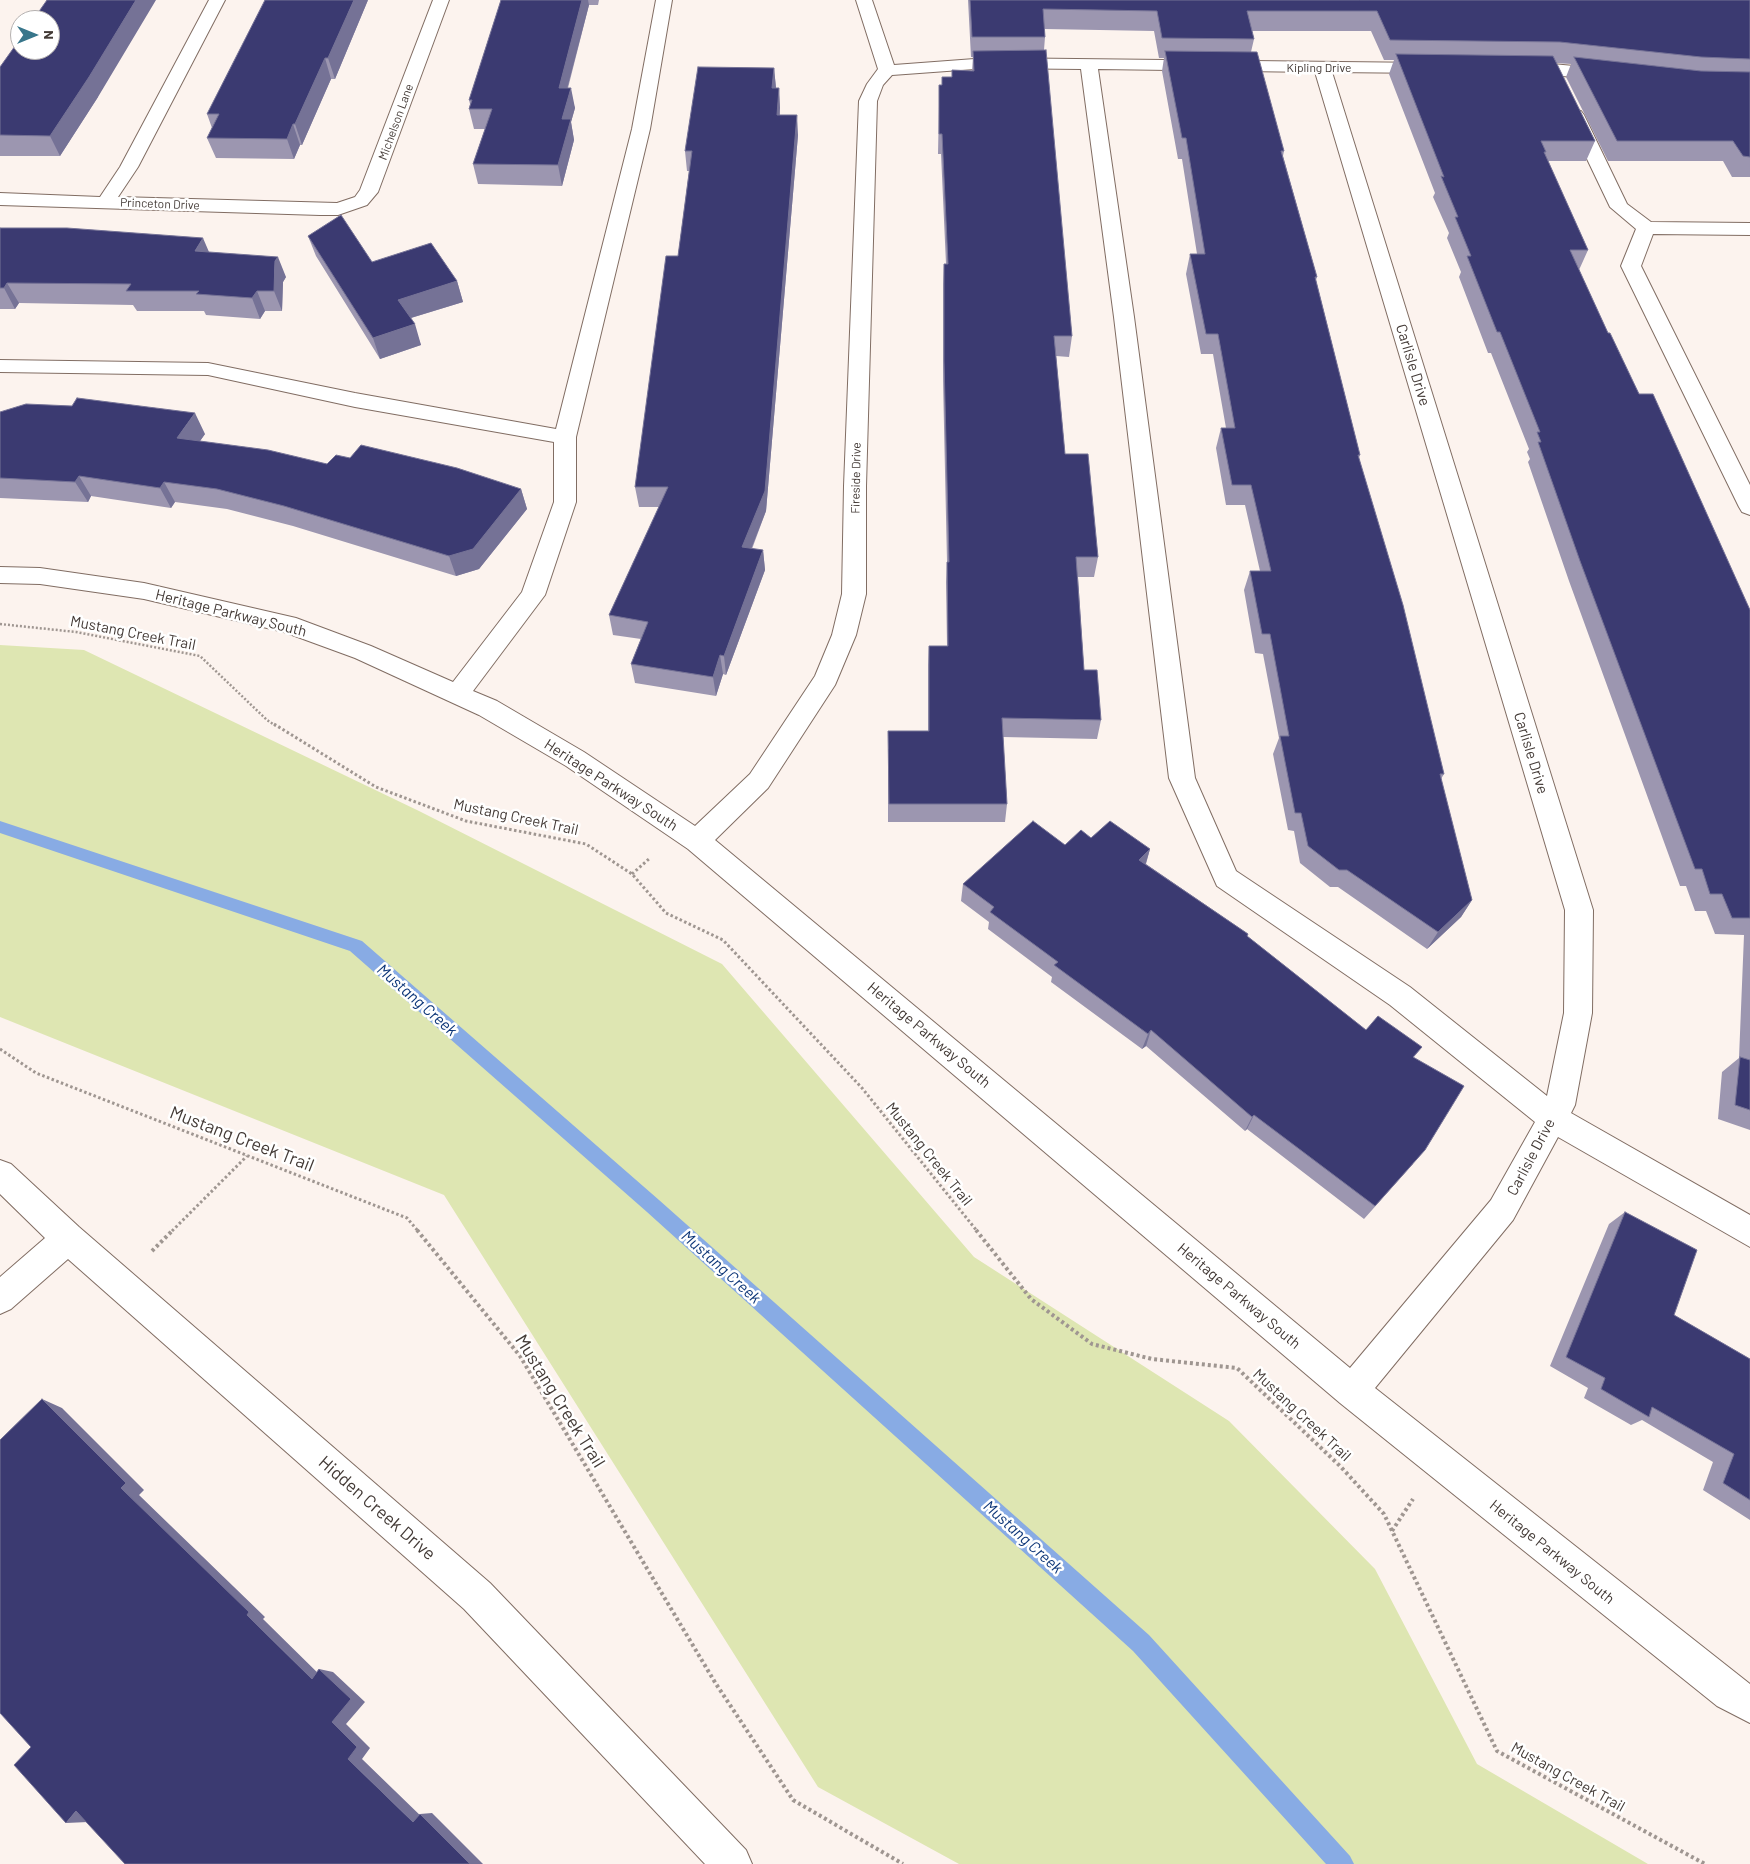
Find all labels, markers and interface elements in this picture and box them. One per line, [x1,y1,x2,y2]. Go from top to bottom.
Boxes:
north arrow [10,10,60,60]
text: N [41,30,58,40]
street label: Kipling Drive [1287,61,1351,75]
street label: Michelson Lane [375,82,417,162]
street label: Princeton Drive [120,195,200,213]
street label: Carlisle Drive [1392,322,1434,408]
street label: Fireside Drive [848,442,864,514]
street label: Heritage Parkway South [153,585,309,641]
street label: Mustang Creek Trail [69,612,197,654]
street label: Carlisle Drive [1510,710,1552,796]
street label: Heritage Parkway South [541,735,681,835]
street label: Mustang Creek Trail [452,795,580,839]
water label: Mustang Creek [373,960,461,1040]
street label: Heritage Parkway South [864,978,994,1092]
street label: Mustang Creek Trail [882,1099,976,1209]
street label: Mustang Creek Trail [167,1102,317,1176]
street label: Carlisle Drive [1503,1115,1559,1199]
water label: Mustang Creek [677,1226,765,1308]
street label: Heritage Parkway South [1174,1239,1304,1353]
street label: Mustang Creek Trail [510,1331,610,1471]
street label: Mustang Creek Trail [1249,1365,1355,1465]
street label: Hidden Creek Drive [314,1451,440,1565]
water label: Mustang Creek [979,1496,1067,1578]
street label: Heritage Parkway South [1486,1496,1618,1608]
street label: Mustang Creek Trail [1508,1738,1628,1816]

